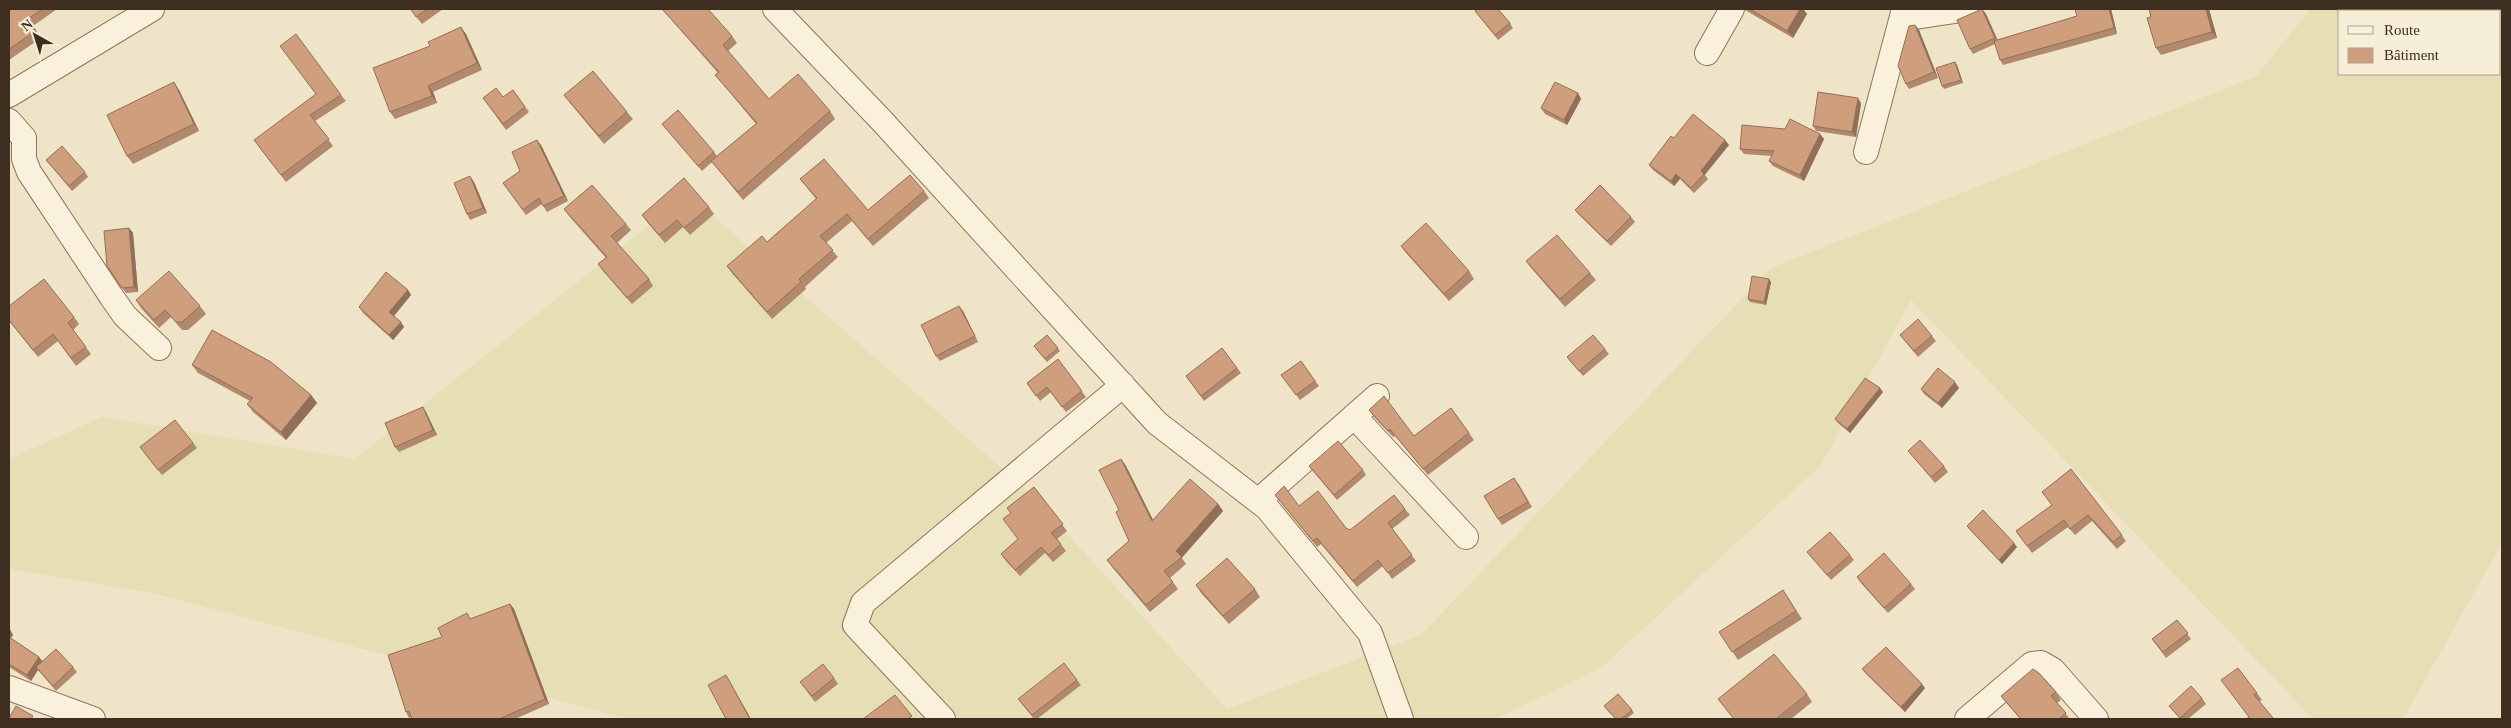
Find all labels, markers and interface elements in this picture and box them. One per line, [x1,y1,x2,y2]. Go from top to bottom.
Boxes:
north arrow [10,10,60,60]
legend [2338,10,2501,75]
text: N [18,16,36,34]
text: Route [2384,22,2420,38]
text: Bâtiment [2384,47,2440,63]

